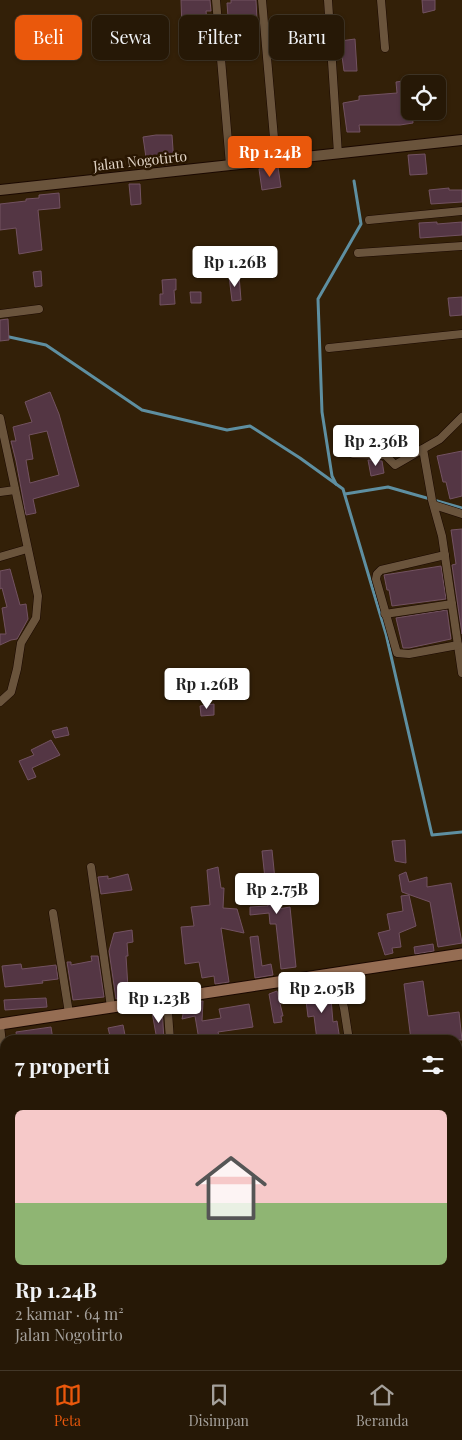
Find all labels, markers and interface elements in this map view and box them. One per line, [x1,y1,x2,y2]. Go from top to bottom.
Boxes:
chip: Beli [15,15,82,60]
chip: Sewa [92,15,169,60]
chip: Filter [179,15,259,60]
chip: Baru [269,15,344,60]
map controls [401,75,446,120]
button: locate [401,75,446,120]
pin: Rp 1.24B [218,136,322,178]
text: Rp 1.24B [239,141,301,162]
street label: Jalan Nogotirto [91,146,188,175]
pin: Rp 1.26B [183,246,287,288]
text: Rp 1.26B [204,251,266,272]
pin: Rp 2.36B [324,424,428,467]
text: Rp 2.36B [344,430,408,451]
pin: Rp 1.26B [155,668,259,710]
text: Rp 1.26B [176,673,238,694]
pin: Rp 2.75B [225,872,329,915]
text: Rp 2.75B [246,878,308,899]
pin: Rp 2.05B [270,972,374,1014]
text: Rp 2.05B [289,977,355,998]
pin: Rp 1.23B [107,982,211,1024]
text: Rp 1.23B [128,987,190,1008]
text: 7 properti [15,1051,110,1079]
icon: filters [419,1051,447,1079]
icon: home [186,1143,276,1233]
text: Rp 1.24B [15,1275,97,1303]
text: 2 kamar · 64 m² [15,1303,124,1324]
text: Jalan Nogotirto [15,1324,123,1345]
tab: Peta [54,1381,82,1430]
tab: Disimpan [189,1381,249,1430]
tab: Beranda [356,1381,408,1430]

